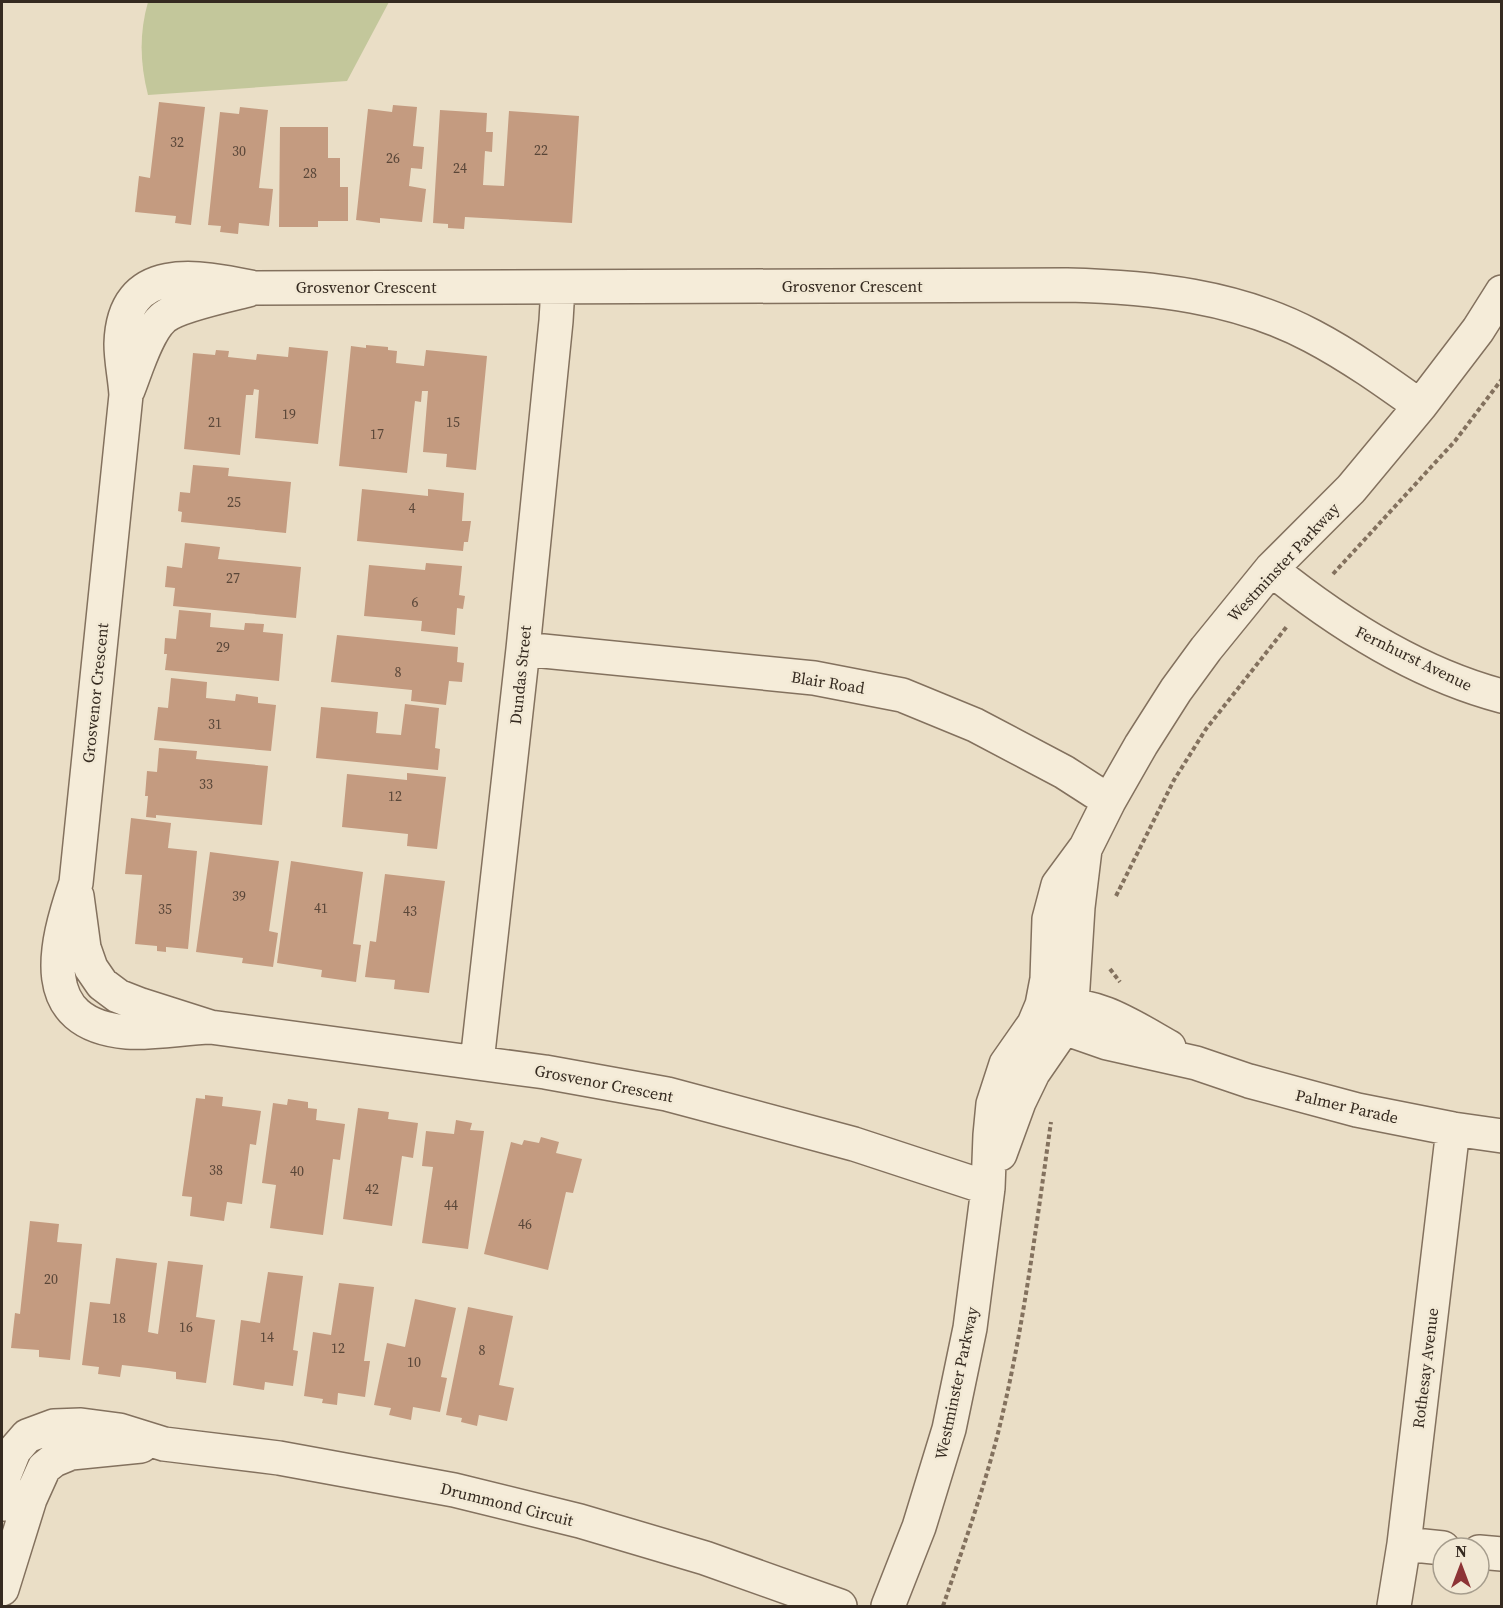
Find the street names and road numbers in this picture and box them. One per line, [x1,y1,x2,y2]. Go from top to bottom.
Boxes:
street label: Grosvenor Crescent [782,275,923,297]
street label: Grosvenor Crescent [296,276,437,298]
street label: Westminster Parkway [1222,497,1345,626]
street label: Fernhurst Avenue [1352,620,1476,696]
street label: Grosvenor Crescent [77,621,113,764]
street label: Dundas Street [504,624,536,726]
street label: Blair Road [790,665,866,699]
street label: Grosvenor Crescent [533,1059,676,1107]
street label: Palmer Parade [1293,1083,1401,1129]
street label: Westminster Parkway [929,1304,983,1461]
street label: Rothesay Avenue [1407,1306,1443,1430]
street label: Drummond Circuit [438,1477,576,1531]

